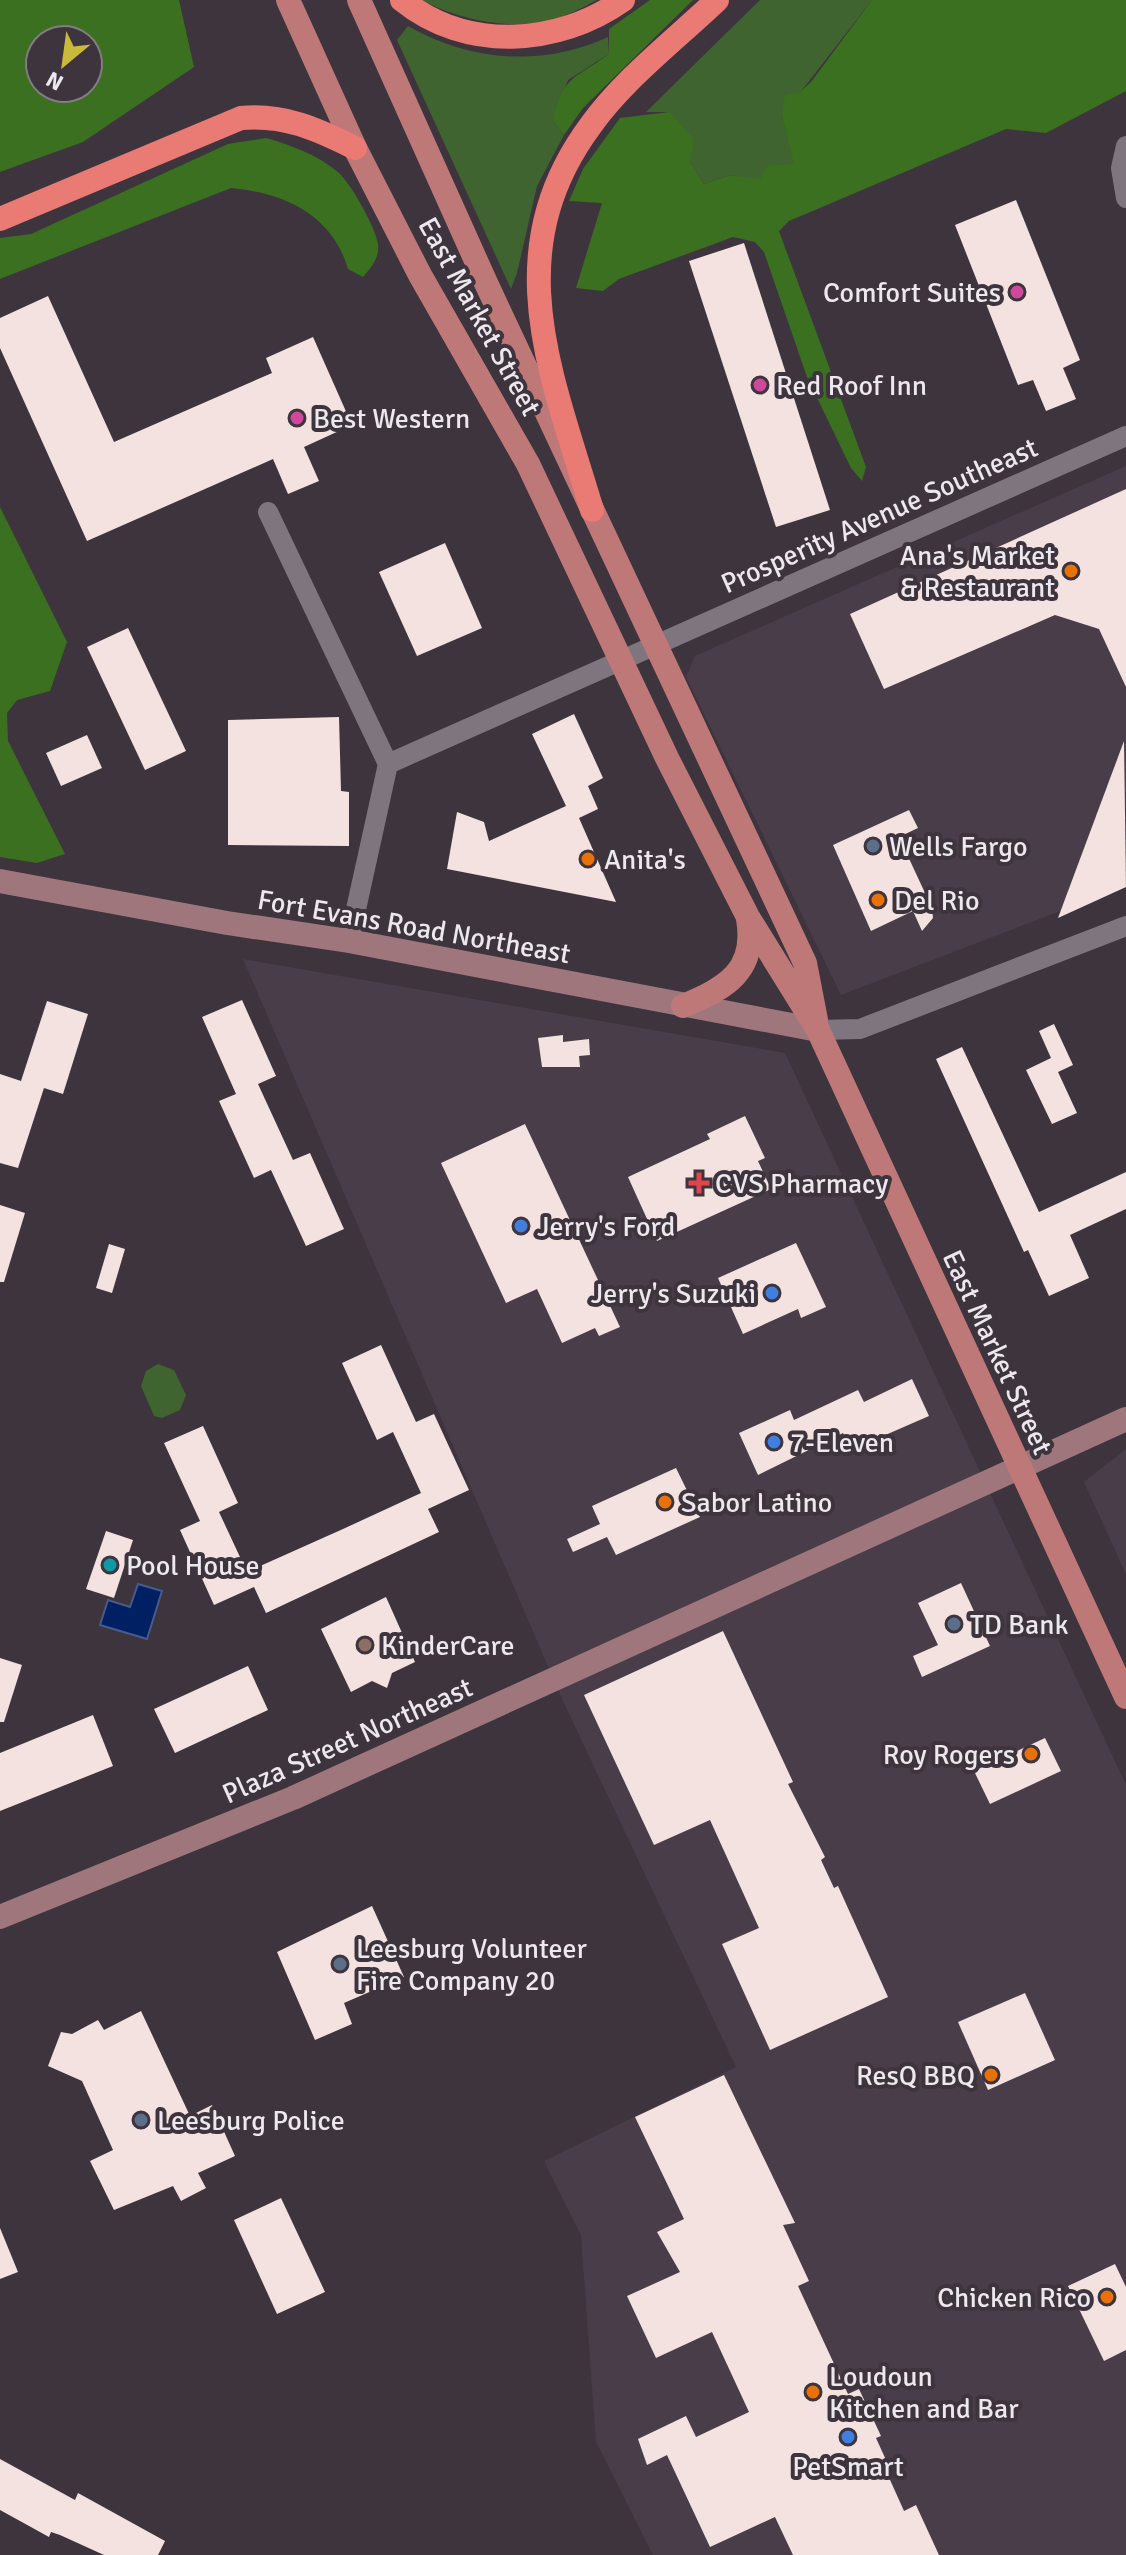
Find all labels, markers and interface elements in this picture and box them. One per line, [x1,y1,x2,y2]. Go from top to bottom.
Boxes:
north arrow [24,24,104,104]
text: N [41,66,68,97]
street label: East Market Street [411,211,548,422]
place label: Comfort Suites [823,276,1001,310]
marker: Comfort Suites [1008,283,1026,301]
place label: Red Roof Inn [776,369,927,403]
marker: Red Roof Inn [751,376,769,394]
place label: Best Western [313,402,470,436]
marker: Best Western [288,409,306,427]
street label: Prosperity Avenue Southeast [716,431,1043,601]
place label: Ana's Market & Restaurant [900,539,1055,605]
marker: Ana's Market & Restaurant [1062,562,1080,580]
place label: Wells Fargo [889,830,1028,864]
marker: Wells Fargo [864,837,882,855]
place label: Anita's [604,843,686,877]
marker: Anita's [579,850,597,868]
street label: Fort Evans Road Northeast [255,883,573,971]
place label: Del Rio [894,884,980,918]
marker: Del Rio [869,891,887,909]
place label: CVS Pharmacy [715,1167,888,1201]
marker: CVS Pharmacy [690,1174,708,1192]
place label: Jerry's Ford [537,1210,675,1244]
marker: Jerry's Ford [512,1217,530,1235]
street label: East Market Street [935,1245,1059,1460]
place label: Jerry's Suzuki [591,1277,756,1311]
marker: Jerry's Suzuki [763,1284,781,1302]
place label: 7-Eleven [790,1426,894,1460]
marker: 7-Eleven [765,1433,783,1451]
place label: Sabor Latino [681,1486,832,1520]
marker: Sabor Latino [656,1493,674,1511]
place label: Pool House [126,1549,260,1583]
marker: Pool House [101,1556,119,1574]
place label: TD Bank [970,1608,1069,1642]
marker: TD Bank [945,1615,963,1633]
place label: KinderCare [381,1629,514,1663]
marker: KinderCare [356,1636,374,1654]
street label: Plaza Street Northeast [217,1670,478,1811]
place label: Roy Rogers [883,1738,1015,1772]
marker: Roy Rogers [1022,1745,1040,1763]
place label: Leesburg Volunteer Fire Company 20 [356,1932,588,1998]
marker: Leesburg Volunteer Fire Company 20 [331,1955,349,1973]
place label: ResQ BBQ [856,2059,975,2093]
marker: ResQ BBQ [982,2066,1000,2084]
place label: Leesburg Police [157,2104,345,2138]
marker: Leesburg Police [132,2111,150,2129]
place label: Chicken Rico [937,2281,1091,2315]
marker: Chicken Rico [1098,2288,1116,2306]
place label: Loudoun Kitchen and Bar [829,2360,1019,2426]
marker: Loudoun Kitchen and Bar [804,2383,822,2401]
marker: PetSmart [839,2428,857,2446]
place label: PetSmart [792,2450,904,2484]

